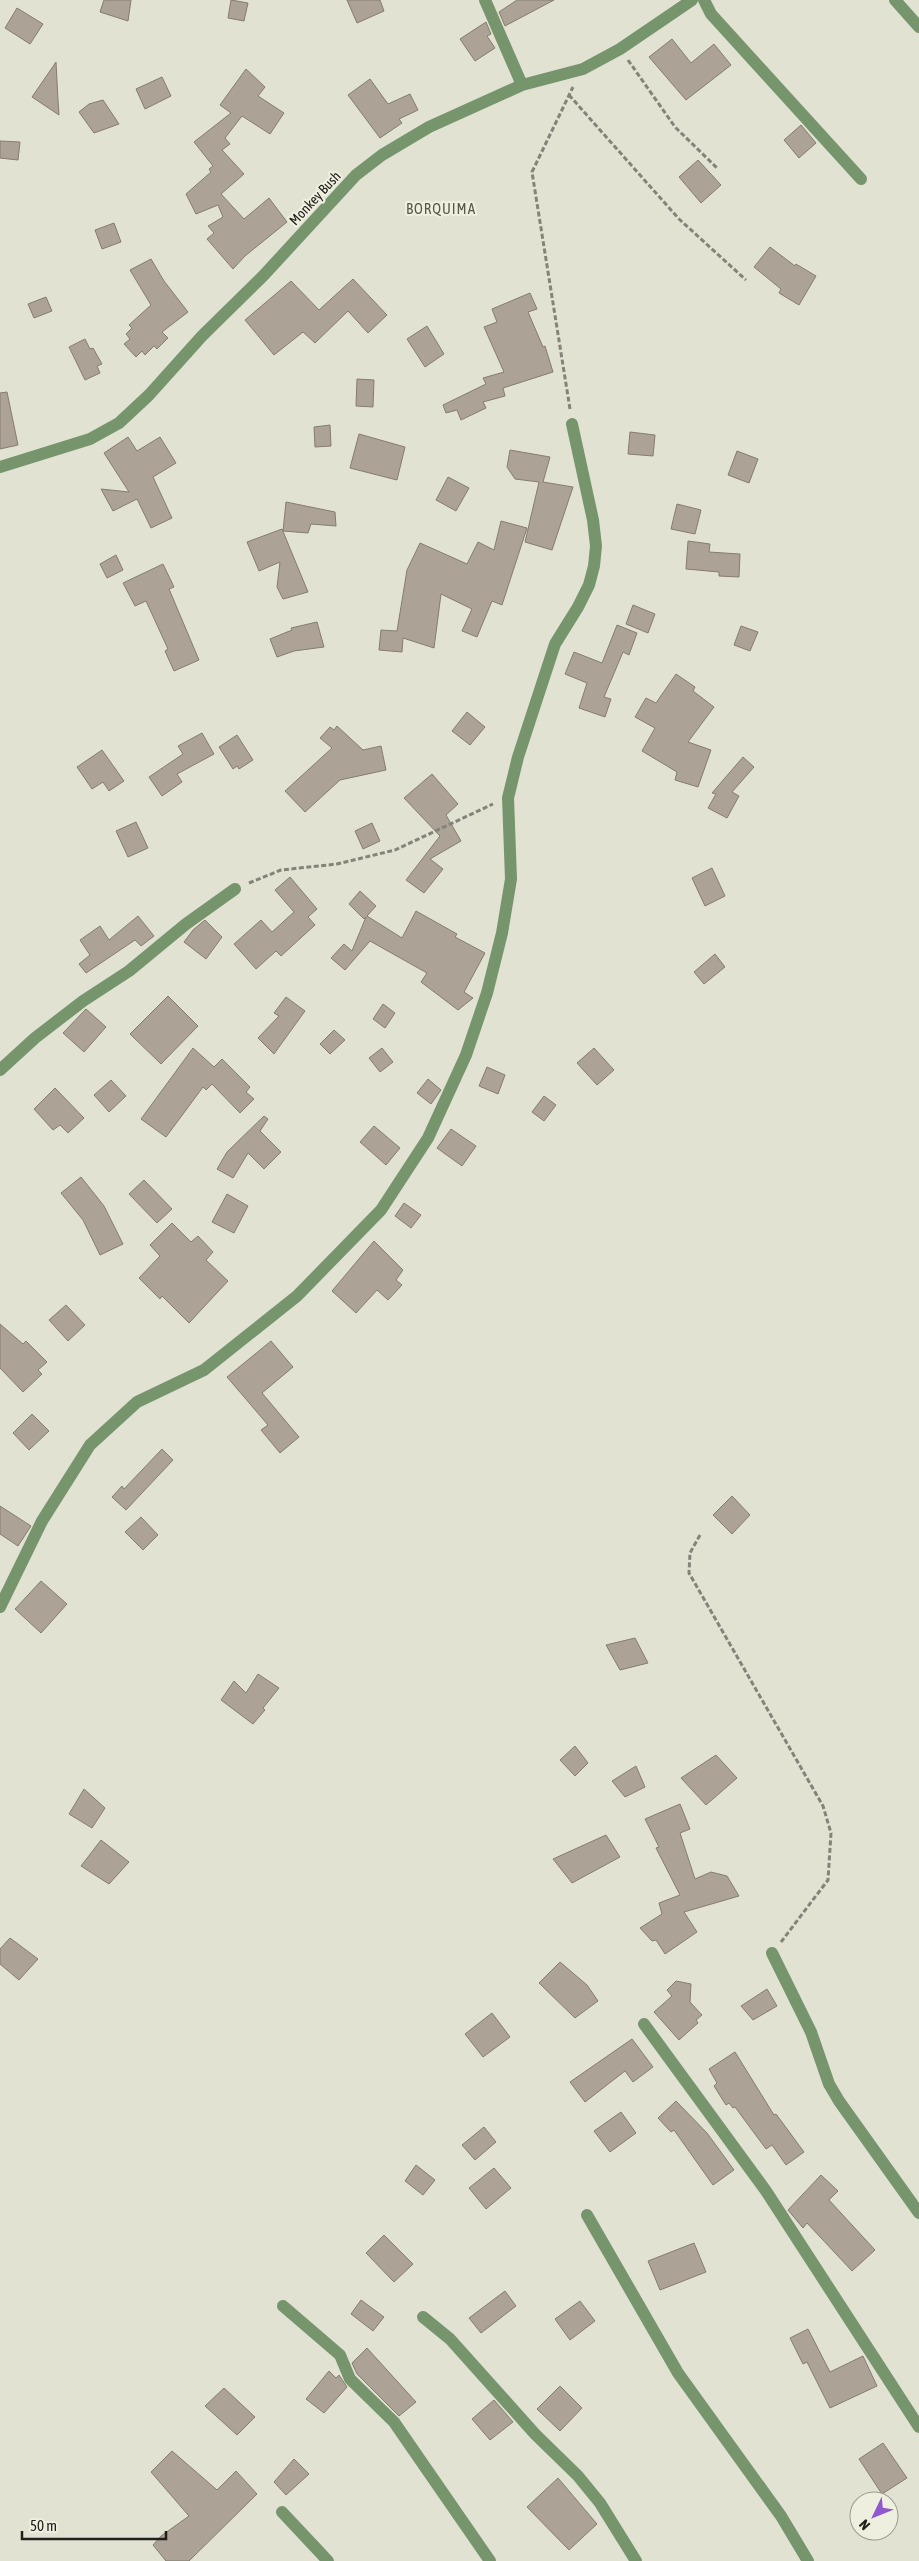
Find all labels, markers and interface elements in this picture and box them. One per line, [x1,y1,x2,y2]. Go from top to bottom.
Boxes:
street label: Monkey Bush [286,168,344,228]
district label: BORQUIMA [406,200,476,217]
north arrow [849,2491,899,2541]
scale bar [22,2508,166,2540]
text: N [856,2516,873,2533]
text: 50 m [30,2517,57,2534]

